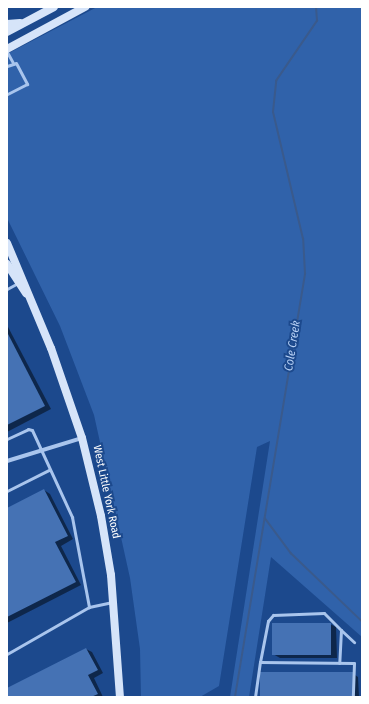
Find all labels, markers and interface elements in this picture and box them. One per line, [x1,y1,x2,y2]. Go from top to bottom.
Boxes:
water label: Cole Creek [282,320,304,372]
street label: West Little York Road [90,444,122,540]

